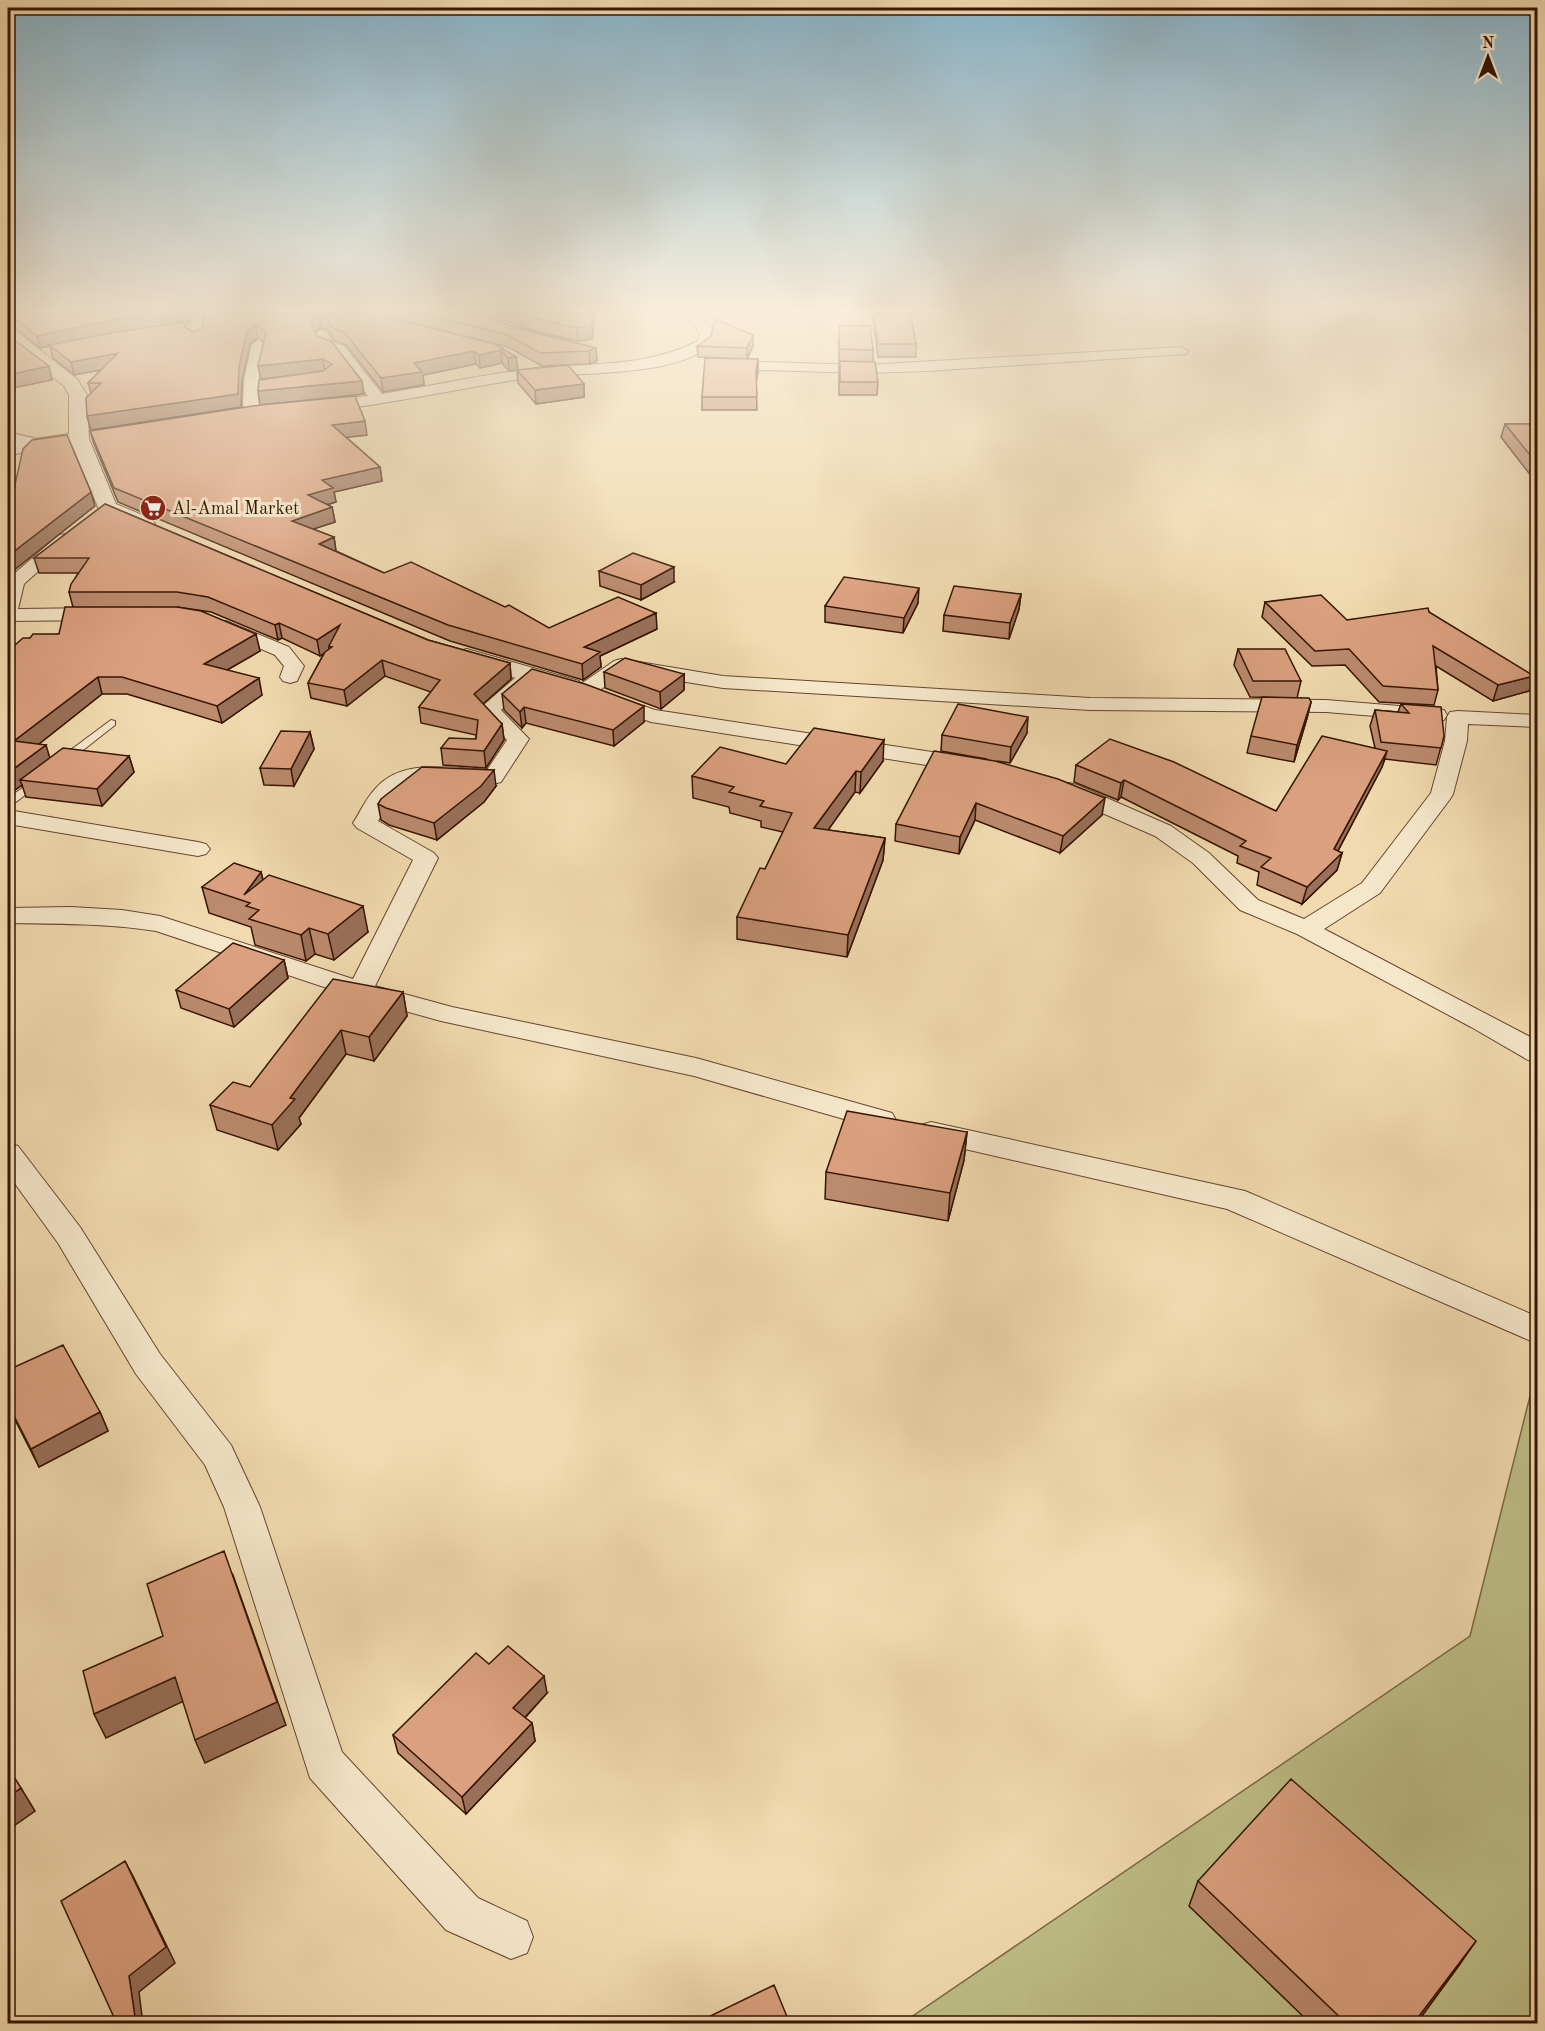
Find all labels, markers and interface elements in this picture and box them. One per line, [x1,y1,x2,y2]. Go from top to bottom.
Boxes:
north arrow [1458,27,1518,87]
text: N [1482,36,1495,52]
supermarket icon: Al-Amal Market [138,493,168,523]
place label: Al-Amal Market [172,500,299,518]

